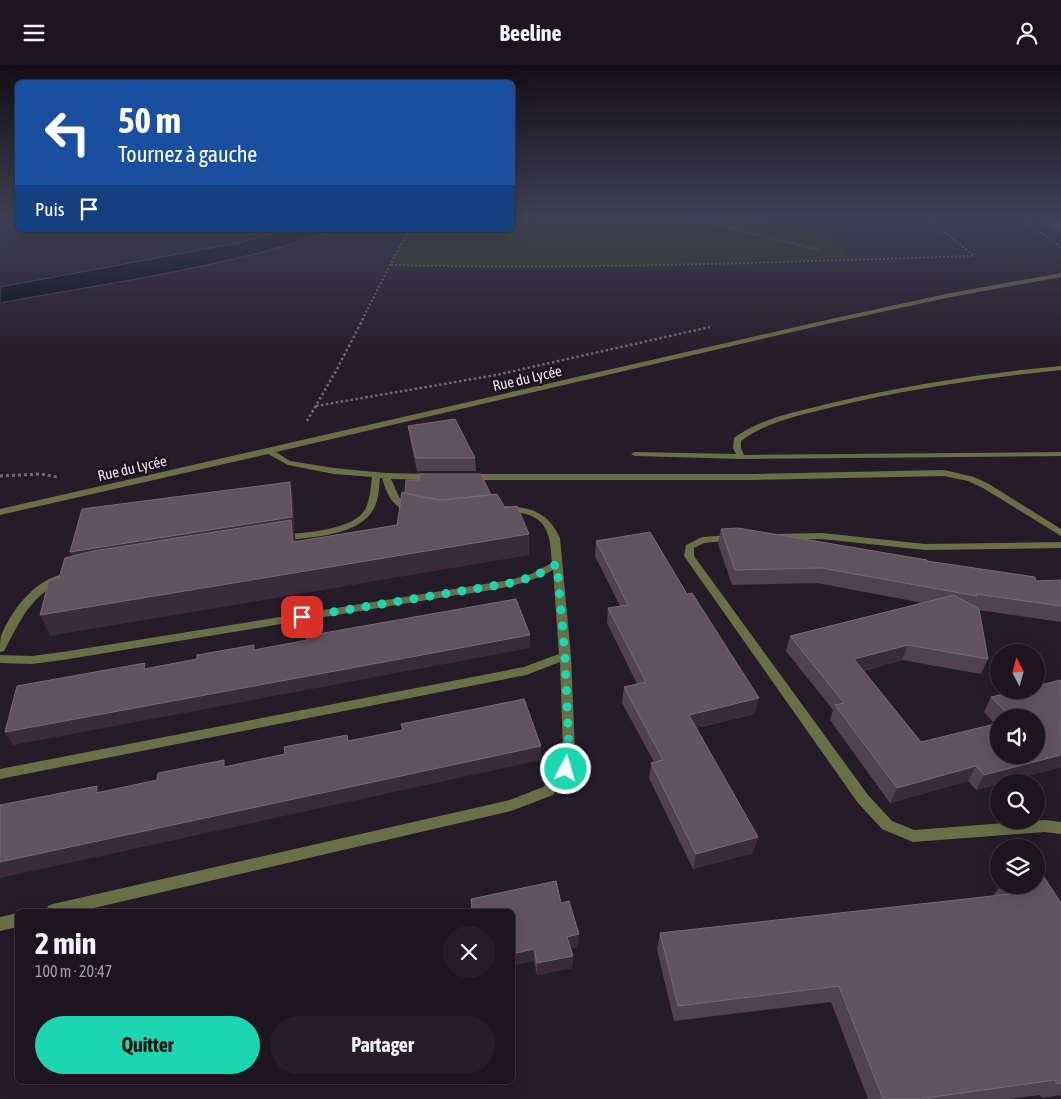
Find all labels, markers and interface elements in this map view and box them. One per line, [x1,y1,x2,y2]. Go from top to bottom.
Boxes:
icon: menu [20,19,48,47]
icon: person [1013,19,1041,47]
text: Beeline [500,20,561,46]
icon: left [35,100,100,165]
text: 50 m [118,100,181,140]
text: Tournez à gauche [118,141,257,167]
icon: arrive [75,195,103,223]
text: Puis [35,198,65,220]
street label: Rue du Lycée [491,362,563,394]
street label: Rue du Lycée [96,452,168,484]
pin [281,596,323,638]
icon: arrive [288,603,316,631]
north arrow [990,644,1045,699]
map controls [990,644,1045,894]
button: sound [990,709,1045,764]
position arrow [539,742,591,794]
button: search [990,774,1045,829]
button: layers [990,839,1045,894]
text: 2 min [35,926,96,960]
button: close [443,926,495,978]
text: 100 m · 20:47 [35,962,112,980]
button: Quitter [35,1016,260,1074]
button: Partager [270,1016,495,1074]

